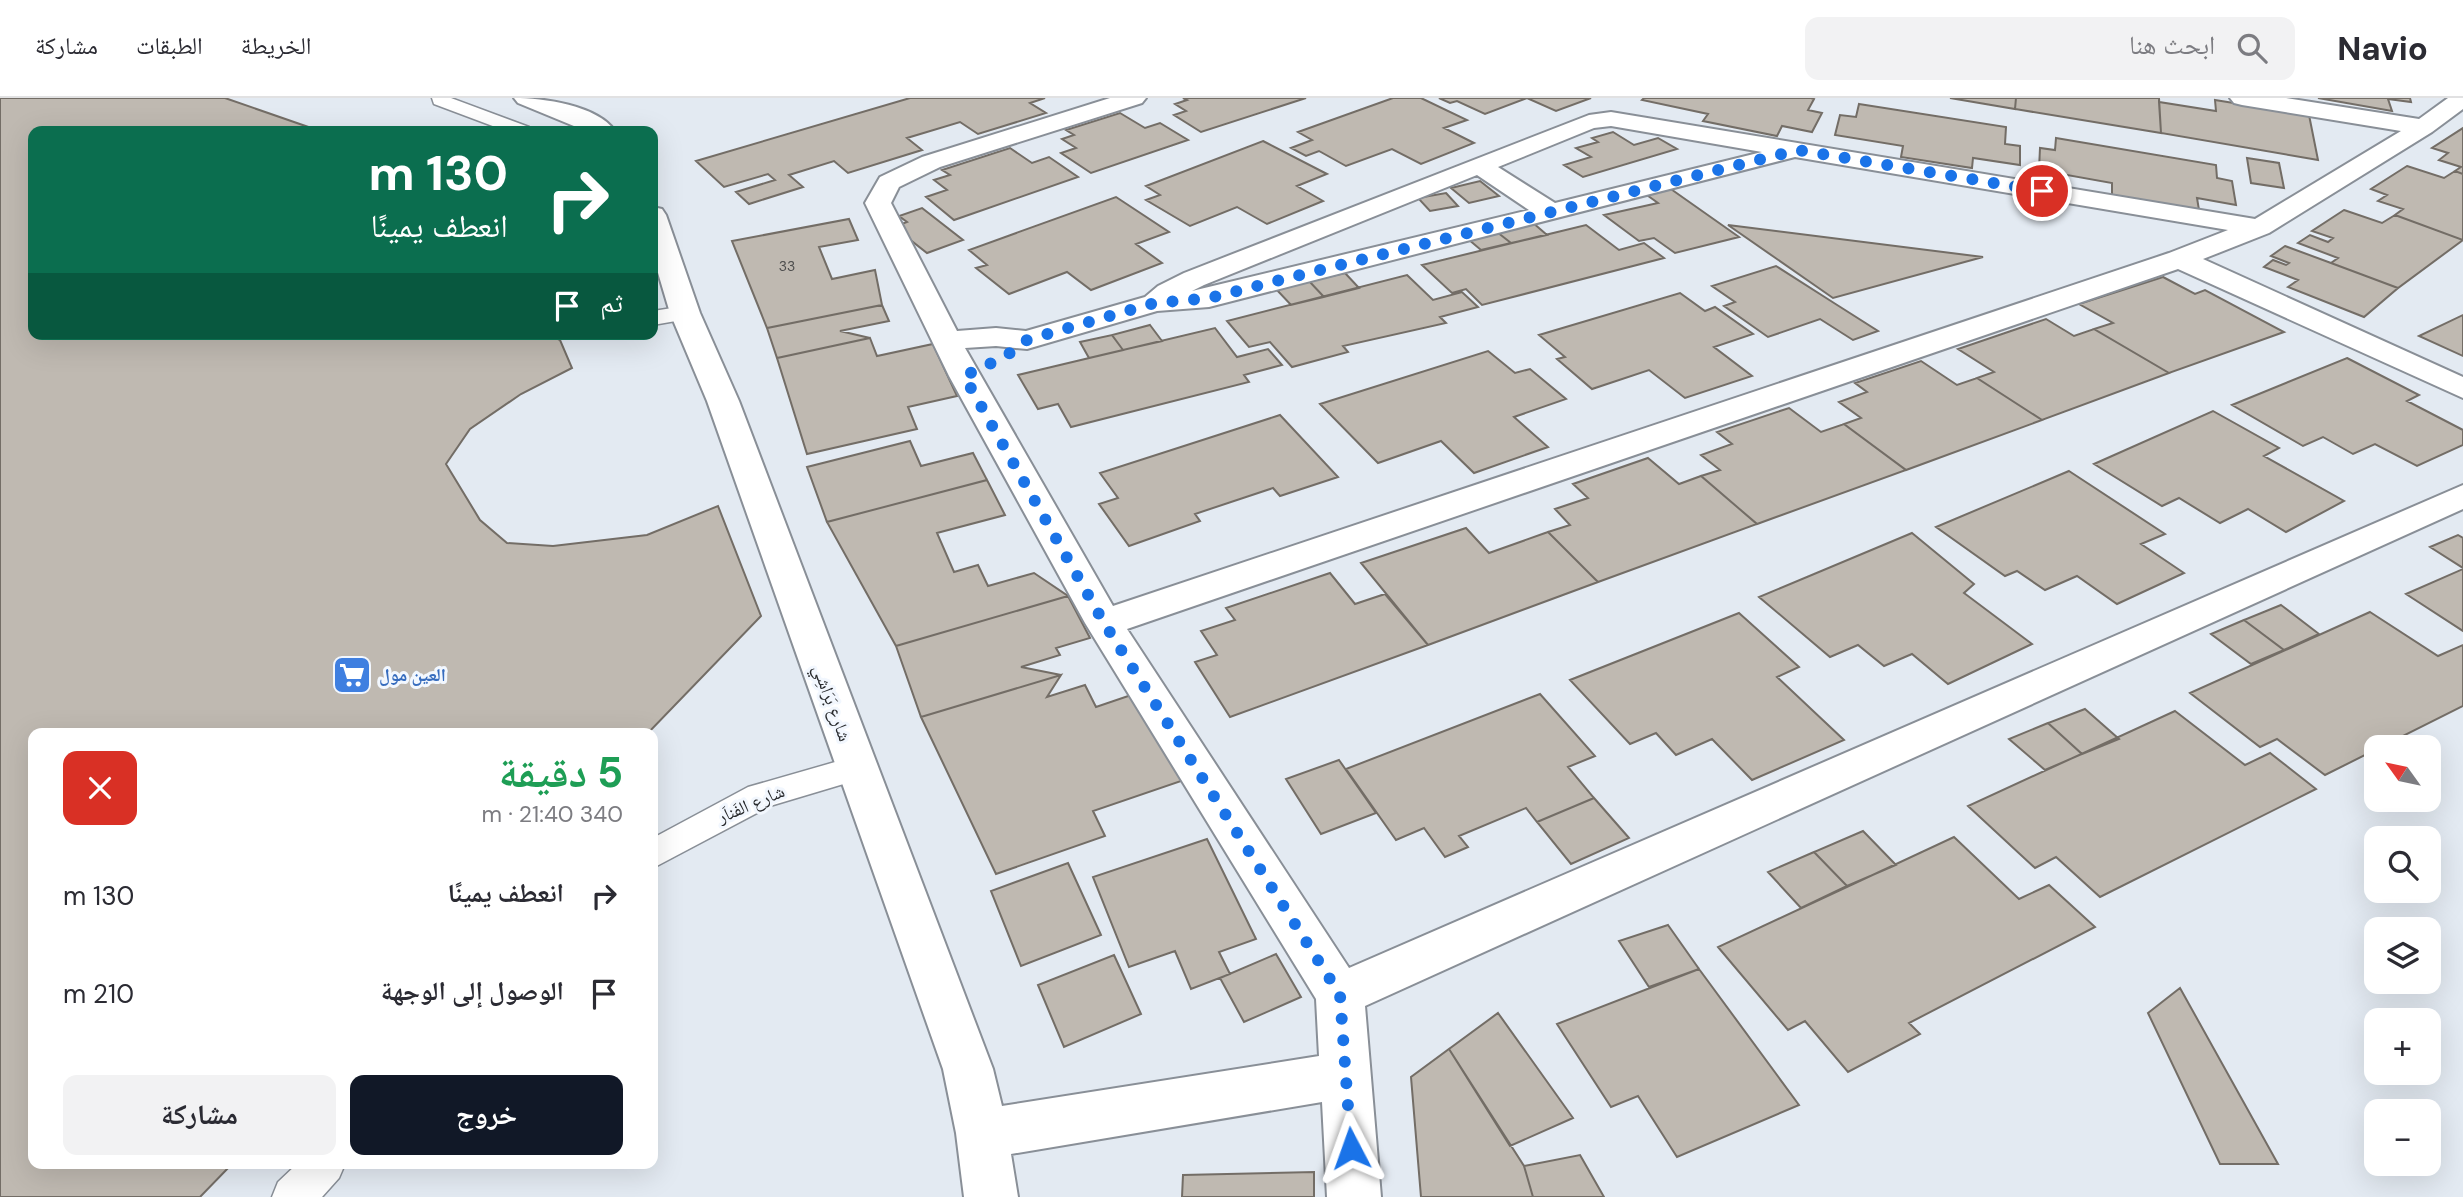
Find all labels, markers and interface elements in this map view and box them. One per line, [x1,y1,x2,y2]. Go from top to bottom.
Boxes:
search box [1805,17,2295,80]
text: Navio [2337,27,2428,70]
text: ابحث هنا [2129,28,2215,62]
icon: search [2233,29,2271,67]
text: مشاركة [35,30,98,61]
text: الطبقات [136,30,203,61]
text: الخريطة [241,30,311,61]
text: 130 m [368,141,508,205]
icon: right [532,154,623,245]
pin [2012,161,2072,221]
icon: arrive [2023,172,2061,210]
text: انعطف يمينًا [370,205,508,247]
house number: 33 [779,257,795,275]
text: ثم [600,286,623,320]
icon: arrive [548,287,586,325]
supermarket icon: العين مول [331,654,373,696]
street label: شارع بَرَاشِي [805,661,857,745]
place label: العين مول [379,663,446,687]
north arrow [2364,735,2441,812]
map controls [2364,735,2441,1176]
text: 5 دقيقة [499,745,623,800]
button: close [63,751,137,825]
street label: شارع الفَناَر [713,779,788,829]
text: 340 m · 21:40 [482,799,623,829]
button: search [2364,826,2441,903]
text: انعطف يمينًا [448,876,564,910]
icon: right [585,877,623,915]
text: 130 m [63,879,134,913]
button: layers [2364,917,2441,994]
text: الوصول إلى الوجهة [381,974,564,1008]
icon: arrive [585,975,623,1013]
text: 210 m [63,977,134,1011]
button: + [2364,1008,2441,1085]
button: مشاركة [63,1075,336,1155]
button: خروج [350,1075,623,1155]
button: − [2364,1099,2441,1176]
position arrow [1314,1111,1388,1185]

